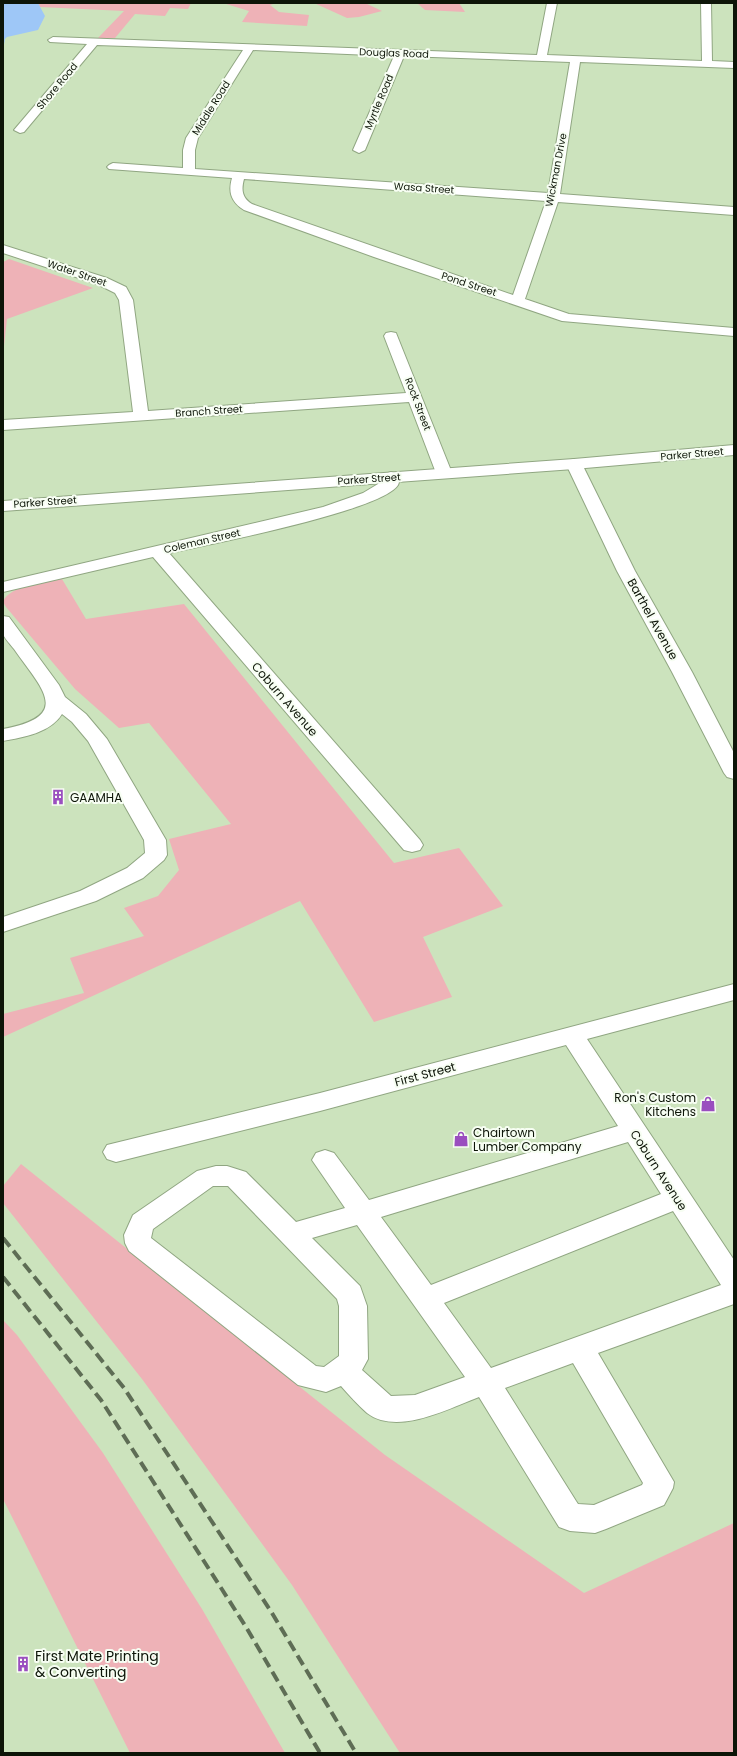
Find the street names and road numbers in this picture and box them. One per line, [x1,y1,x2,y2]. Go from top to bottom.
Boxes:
street label: Douglas Road [359,44,429,62]
street label: Shore Road [33,59,81,113]
street label: Myrtle Road [361,72,397,132]
street label: Middle Road [188,78,234,138]
street label: Wickman Drive [542,132,570,208]
street label: Wasa Street [393,178,455,198]
street label: Water Street [45,256,109,290]
street label: Pond Street [439,268,499,300]
street label: Rock Street [401,375,435,433]
street label: Branch Street [175,401,244,421]
street label: Parker Street [660,444,725,464]
street label: Parker Street [337,469,401,489]
street label: Parker Street [13,492,77,512]
street label: Coleman Street [162,525,242,557]
street label: Barthel Avenue [624,575,682,663]
street label: Coburn Avenue [248,658,322,740]
street label: First Street [393,1058,457,1090]
street label: Coburn Avenue [626,1126,692,1214]

